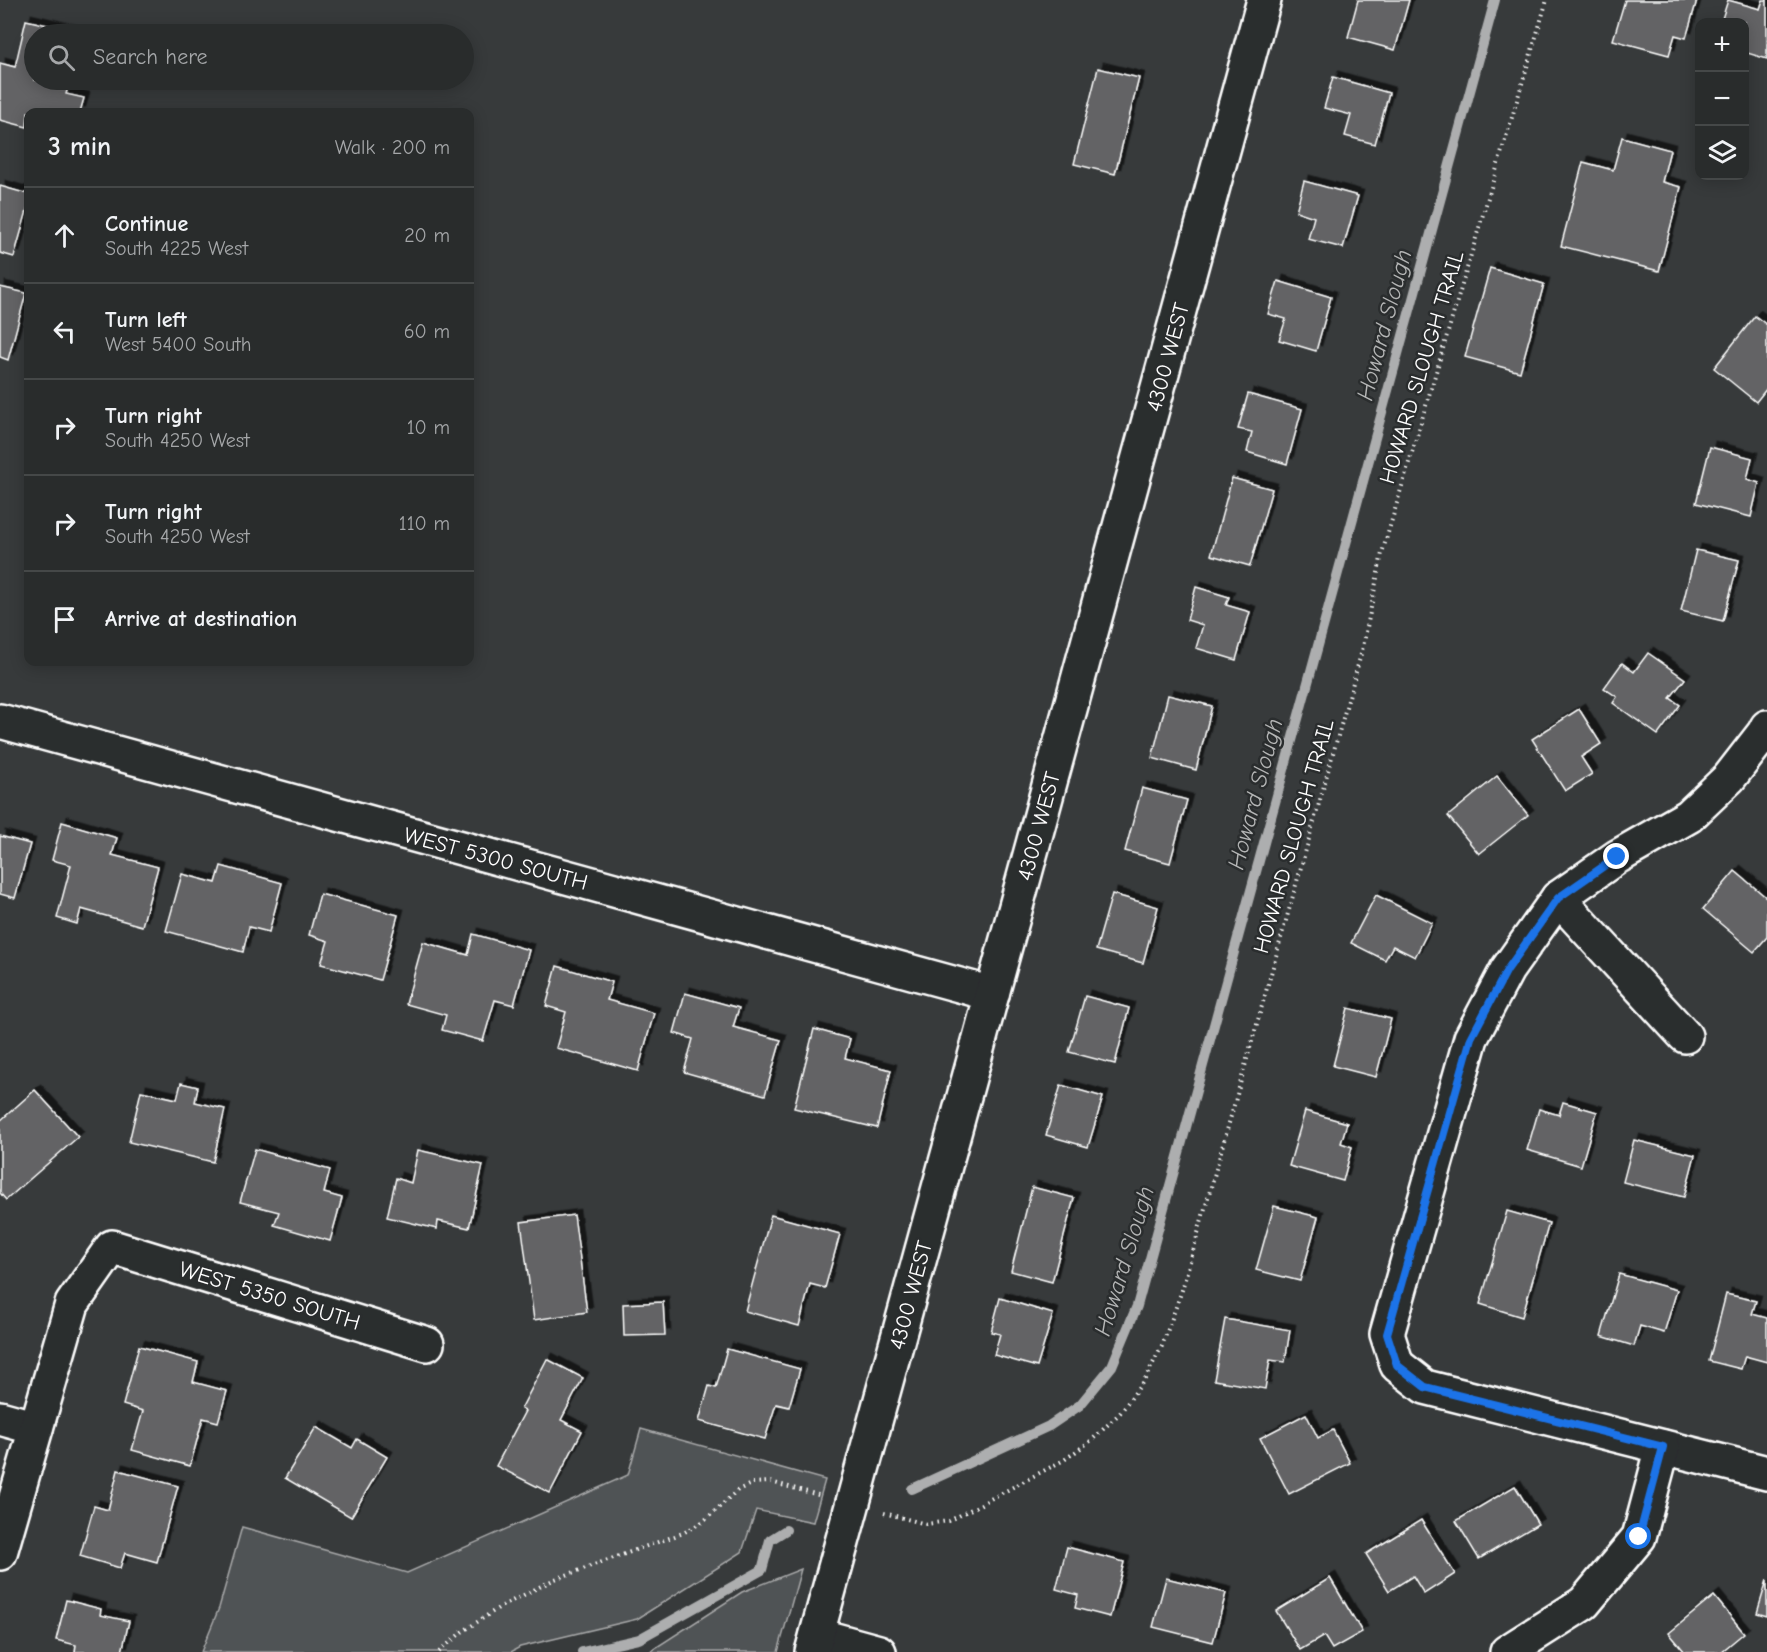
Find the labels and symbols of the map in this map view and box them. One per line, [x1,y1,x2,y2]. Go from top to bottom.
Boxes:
water label: Howard Slough [1350,246,1418,404]
street label: HOWARD SLOUGH TRAIL [1374,248,1470,487]
street label: 4300 WEST [1141,299,1195,415]
water label: Howard Slough [1221,715,1289,873]
street label: HOWARD SLOUGH TRAIL [1248,716,1340,956]
street label: 4300 WEST [1012,768,1066,884]
street label: WEST 5300 SOUTH [401,822,591,896]
route end [1603,843,1629,869]
water label: Howard Slough [1088,1183,1160,1339]
street label: 4300 WEST [884,1237,938,1353]
street label: WEST 5350 SOUTH [176,1256,363,1336]
route start [1625,1523,1651,1549]

